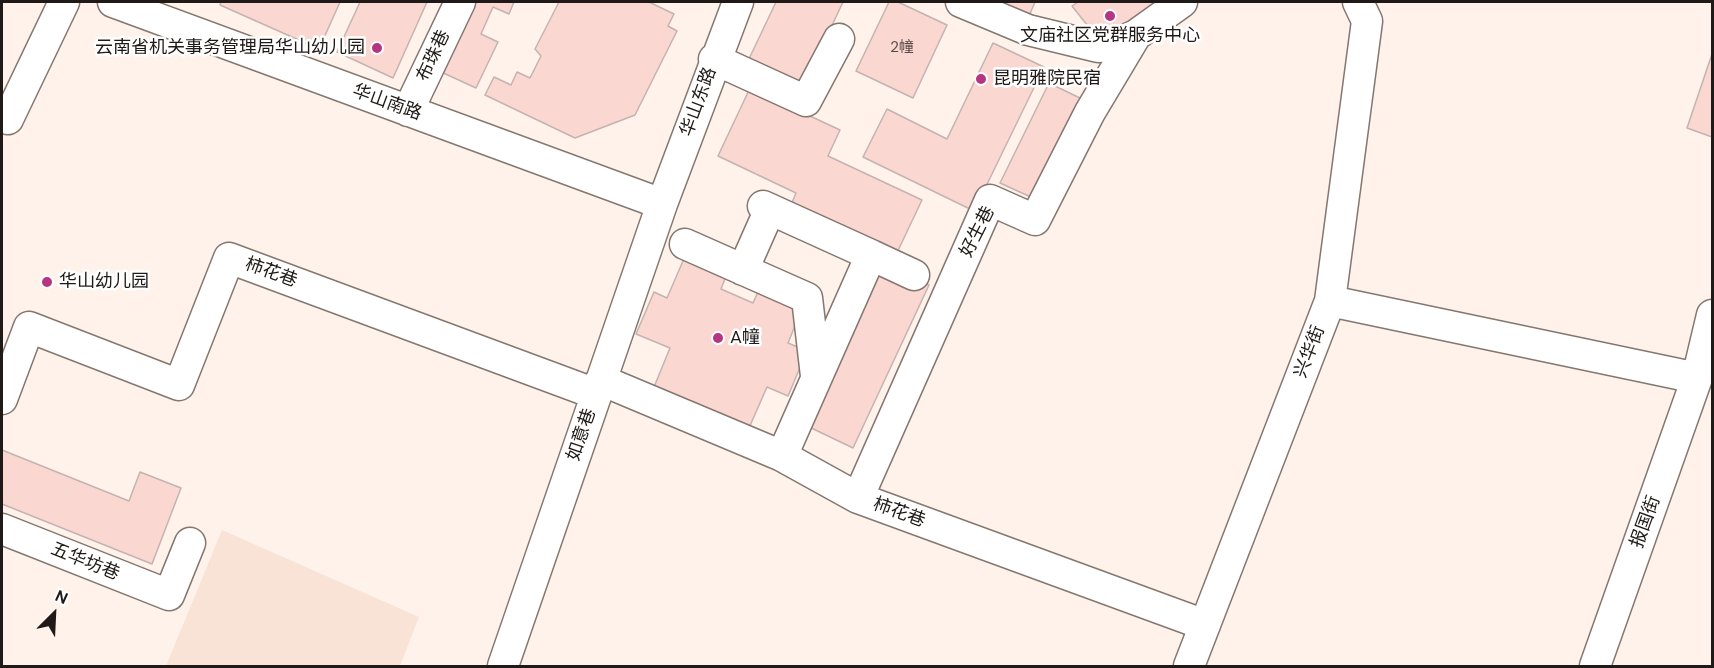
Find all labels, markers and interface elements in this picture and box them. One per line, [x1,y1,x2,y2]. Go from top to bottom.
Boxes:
marker: 文庙社区党群服务中心 [1103,9,1117,23]
place label: 文庙社区党群服务中心 [1020,25,1200,47]
street label: 布珠巷 [413,27,455,85]
place label: 云南省机关事务管理局华山幼儿园 [95,37,365,59]
house number: 2幢 [890,39,914,57]
marker: 云南省机关事务管理局华山幼儿园 [370,41,384,55]
street label: 华山东路 [677,64,721,140]
place label: 昆明雅院民宿 [993,68,1101,90]
marker: 昆明雅院民宿 [974,72,988,86]
street label: 华山南路 [349,81,425,125]
street label: 好生巷 [956,203,1000,261]
street label: 柿花巷 [242,254,300,292]
place label: 华山幼儿园 [59,271,149,293]
marker: 华山幼儿园 [40,275,54,289]
street label: 兴华街 [1290,323,1330,381]
place label: A幢 [730,327,760,349]
marker: A幢 [711,331,725,345]
street label: 如意巷 [563,406,601,464]
street label: 报国街 [1627,493,1665,551]
street label: 柿花巷 [870,494,928,532]
street label: 五华坊巷 [48,539,122,585]
north arrow [24,584,84,644]
text: N [52,585,71,609]

